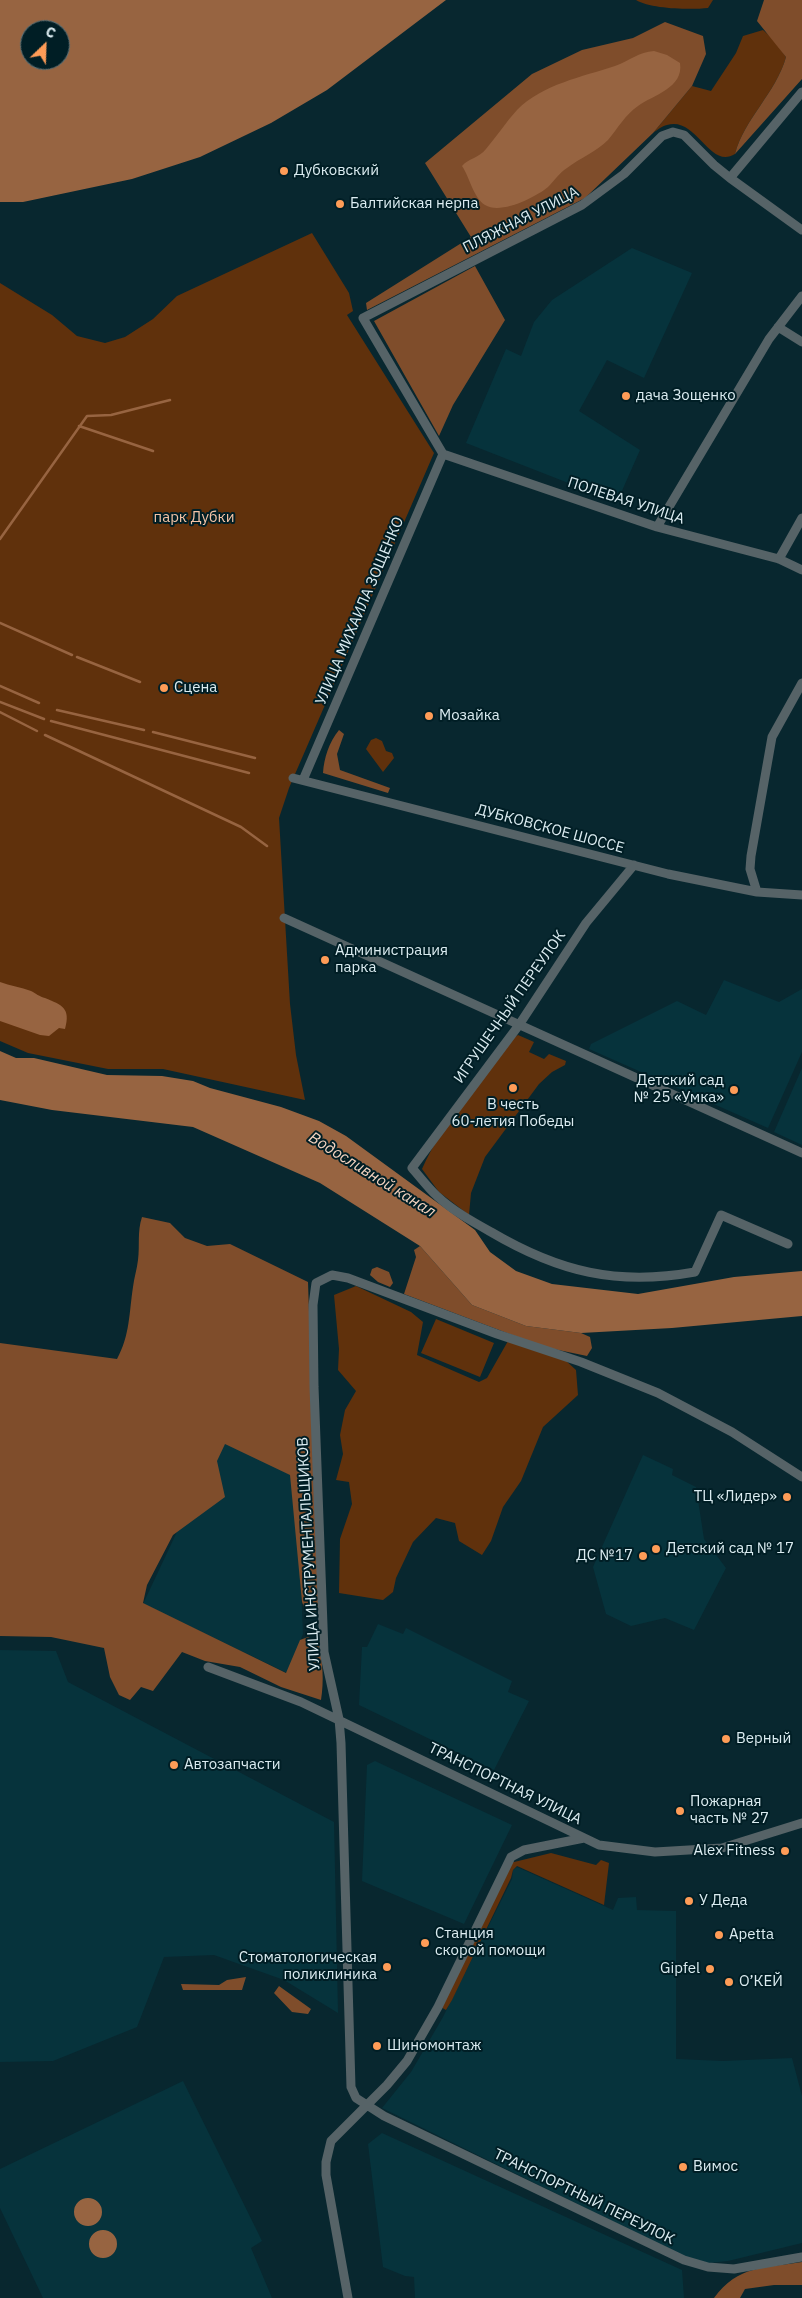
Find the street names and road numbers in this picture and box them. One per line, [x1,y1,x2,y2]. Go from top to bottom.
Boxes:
street label: ПЛЯЖНАЯ УЛИЦА [460,183,582,257]
street label: ПОЛЕВАЯ УЛИЦА [565,474,687,528]
street label: УЛИЦА МИХАИЛА ЗОЩЕНКО [312,514,408,708]
street label: ДУБКОВСКОЕ ШОССЕ [474,801,626,857]
street label: ИГРУШЕЧНЫЙ ПЕРЕУЛОК [450,927,570,1087]
street label: УЛИЦА ИНСТРУМЕНТАЛЬЩИКОВ [294,1437,324,1671]
street label: ТРАНСПОРТНАЯ УЛИЦА [425,1739,585,1829]
street label: ТРАНСПОРТНЫЙ ПЕРЕУЛОК [491,2145,677,2249]

